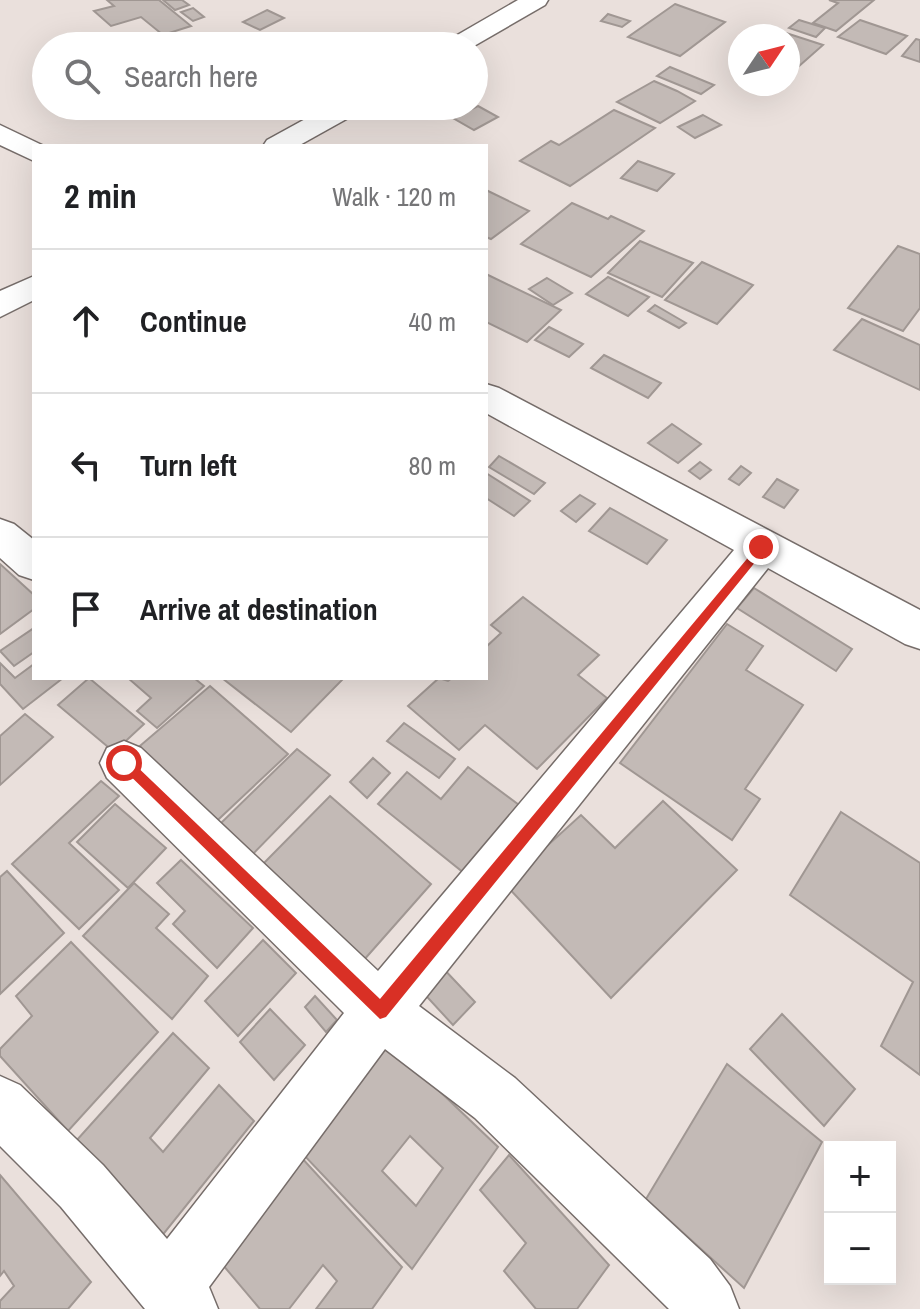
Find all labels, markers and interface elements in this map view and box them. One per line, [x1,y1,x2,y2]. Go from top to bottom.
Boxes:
north arrow [728,24,800,96]
search box [32,32,488,120]
icon: search [60,54,104,98]
text: Search here [124,56,258,96]
text: 2 min [64,173,137,219]
text: Walk · 120 m [332,179,456,214]
icon: ahead [64,299,108,343]
text: Continue [140,301,247,341]
text: 40 m [409,304,456,339]
icon: left [64,443,108,487]
text: Turn left [140,445,237,485]
text: 80 m [409,448,456,483]
route end [743,529,779,565]
icon: arrive [64,587,108,631]
text: Arrive at destination [140,589,378,629]
route start [106,745,142,781]
map controls [824,1141,896,1285]
button: + [824,1141,896,1213]
button: − [824,1213,896,1285]

